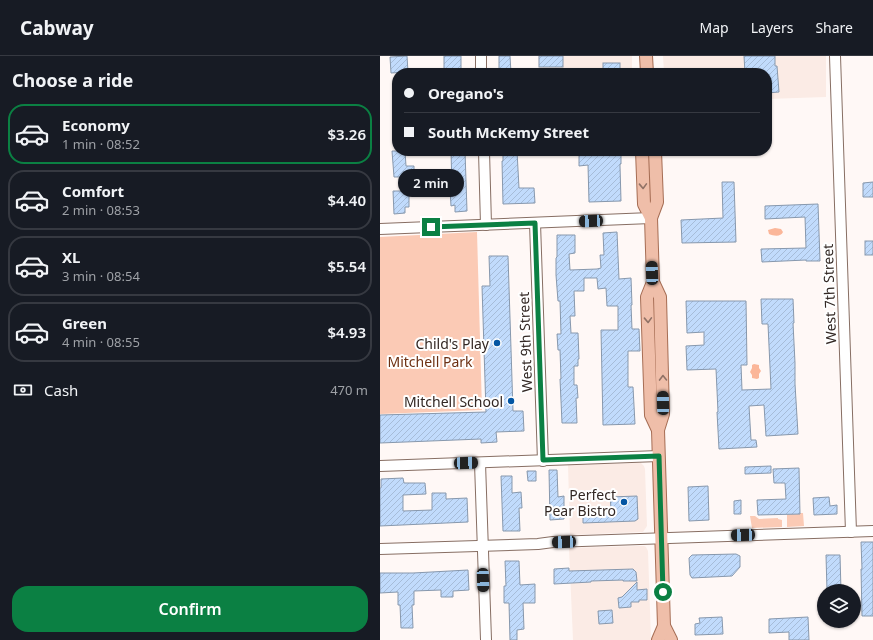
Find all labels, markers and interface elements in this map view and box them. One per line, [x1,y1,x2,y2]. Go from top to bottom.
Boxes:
text: Cabway [20,15,94,41]
text: Map [700,18,729,37]
text: Layers [751,18,793,37]
text: Share [815,18,853,37]
text: Choose a ride [12,68,133,92]
text: Oregano's [428,83,504,103]
text: Economy [62,115,130,135]
icon: car [14,116,50,152]
text: South McKemy Street [428,122,589,142]
text: $3.26 [328,124,366,144]
text: 1 min · 08:52 [62,135,140,153]
callout: 2 min [398,169,464,197]
text: 2 min [413,174,449,192]
text: Comfort [62,181,124,201]
icon: car [14,182,50,218]
one-way arrow [639,183,648,189]
text: $4.40 [328,190,366,210]
text: 2 min · 08:53 [62,201,140,219]
car [579,214,603,228]
route end [422,218,440,236]
street label: West 7th Street [818,243,840,345]
text: XL [62,247,80,267]
icon: car [14,248,50,284]
text: $5.54 [328,256,366,276]
car [646,261,658,285]
text: 3 min · 08:54 [62,267,140,285]
street label: West 9th Street [514,291,536,393]
text: Green [62,313,107,333]
icon: car [14,314,50,350]
one-way arrow [644,317,652,323]
text: $4.93 [328,322,366,342]
text: 4 min · 08:55 [62,333,140,351]
place label: Child's Play [416,334,490,353]
marker: Child's Play [492,338,502,348]
park label: Mitchell Park [387,352,473,371]
one-way arrow [659,375,667,381]
icon: cash [12,379,34,401]
text: Cash [44,380,78,400]
text: 470 m [330,381,368,399]
car [657,391,669,415]
place label: Mitchell School [404,392,503,411]
marker: Mitchell School [506,396,516,406]
car [454,457,478,469]
place label: Perfect Pear Bistro [544,485,616,520]
marker: Perfect Pear Bistro [619,497,629,507]
car [731,529,755,541]
car [552,536,576,548]
car [477,568,489,592]
route start [654,583,672,601]
map controls [817,584,861,628]
button: layers [817,584,861,628]
button: Confirm [12,586,368,632]

